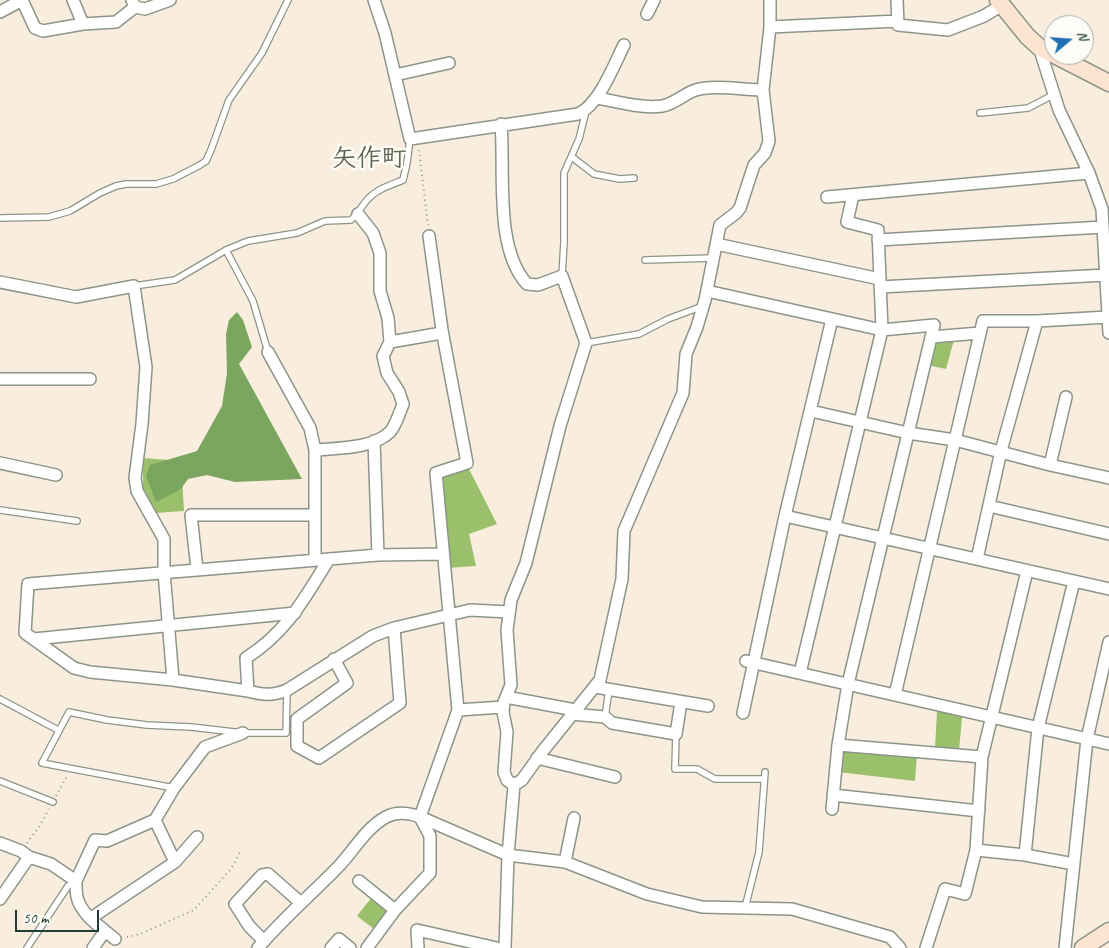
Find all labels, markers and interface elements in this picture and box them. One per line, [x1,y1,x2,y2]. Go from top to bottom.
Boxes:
north arrow [1044,15,1094,65]
text: N [1073,29,1092,42]
district label: 矢作町 [332,144,406,174]
scale bar [18,900,101,932]
text: 50 m [23,909,49,928]

